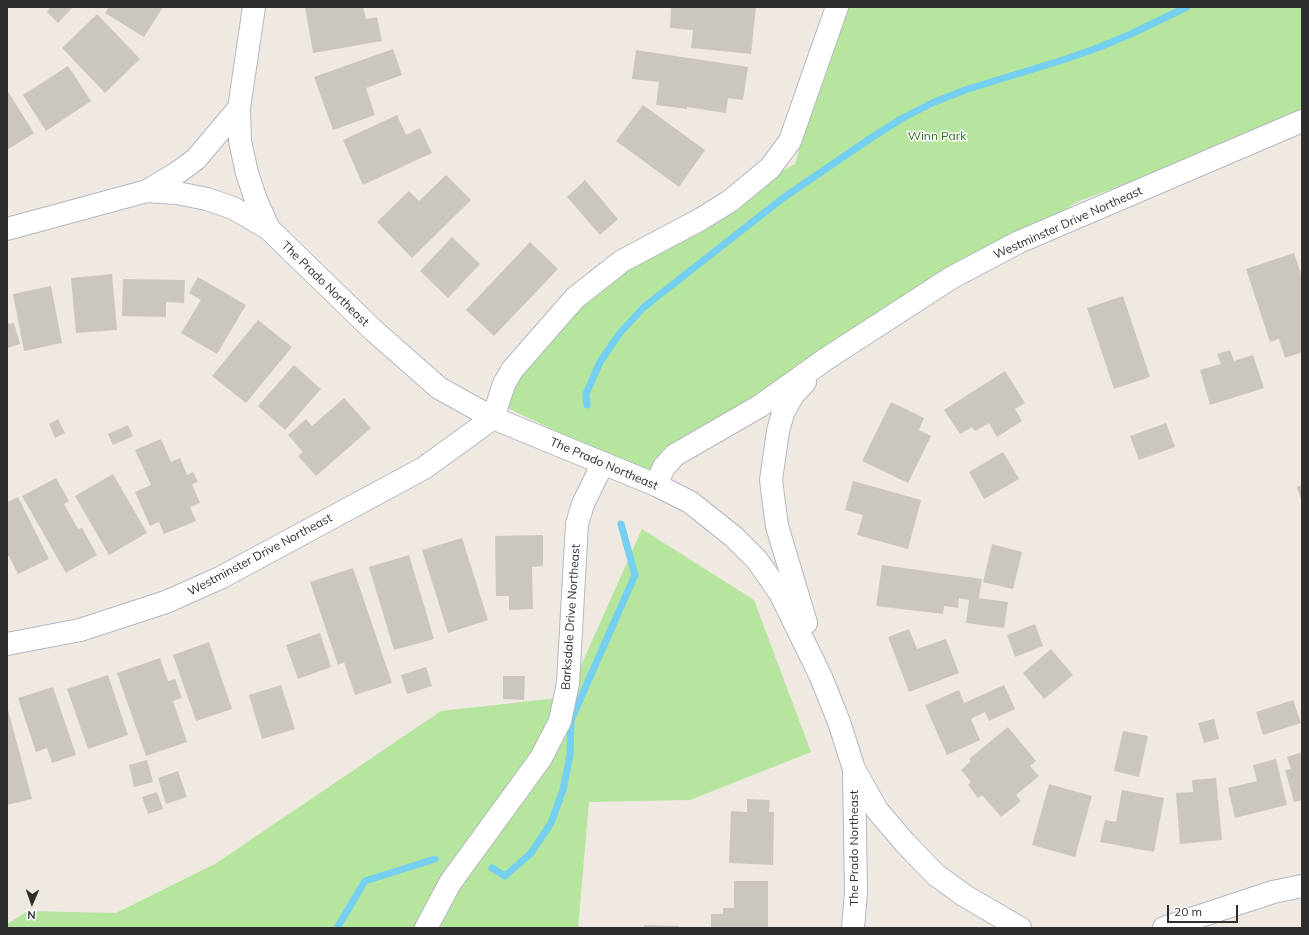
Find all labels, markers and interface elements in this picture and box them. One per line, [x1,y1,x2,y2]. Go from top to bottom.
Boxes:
park label: Winn Park [908,129,966,143]
street label: Westminster Drive Northeast [991,184,1145,262]
street label: The Prado Northeast [278,239,372,329]
street label: The Prado Northeast [548,435,660,493]
street label: Westminster Drive Northeast [185,511,335,599]
street label: Barksdale Drive Northeast [559,544,583,690]
street label: The Prado Northeast [847,790,861,906]
north arrow [12,883,52,923]
scale bar [1169,897,1240,923]
text: 20 m [1174,904,1202,919]
text: N [27,908,36,922]

